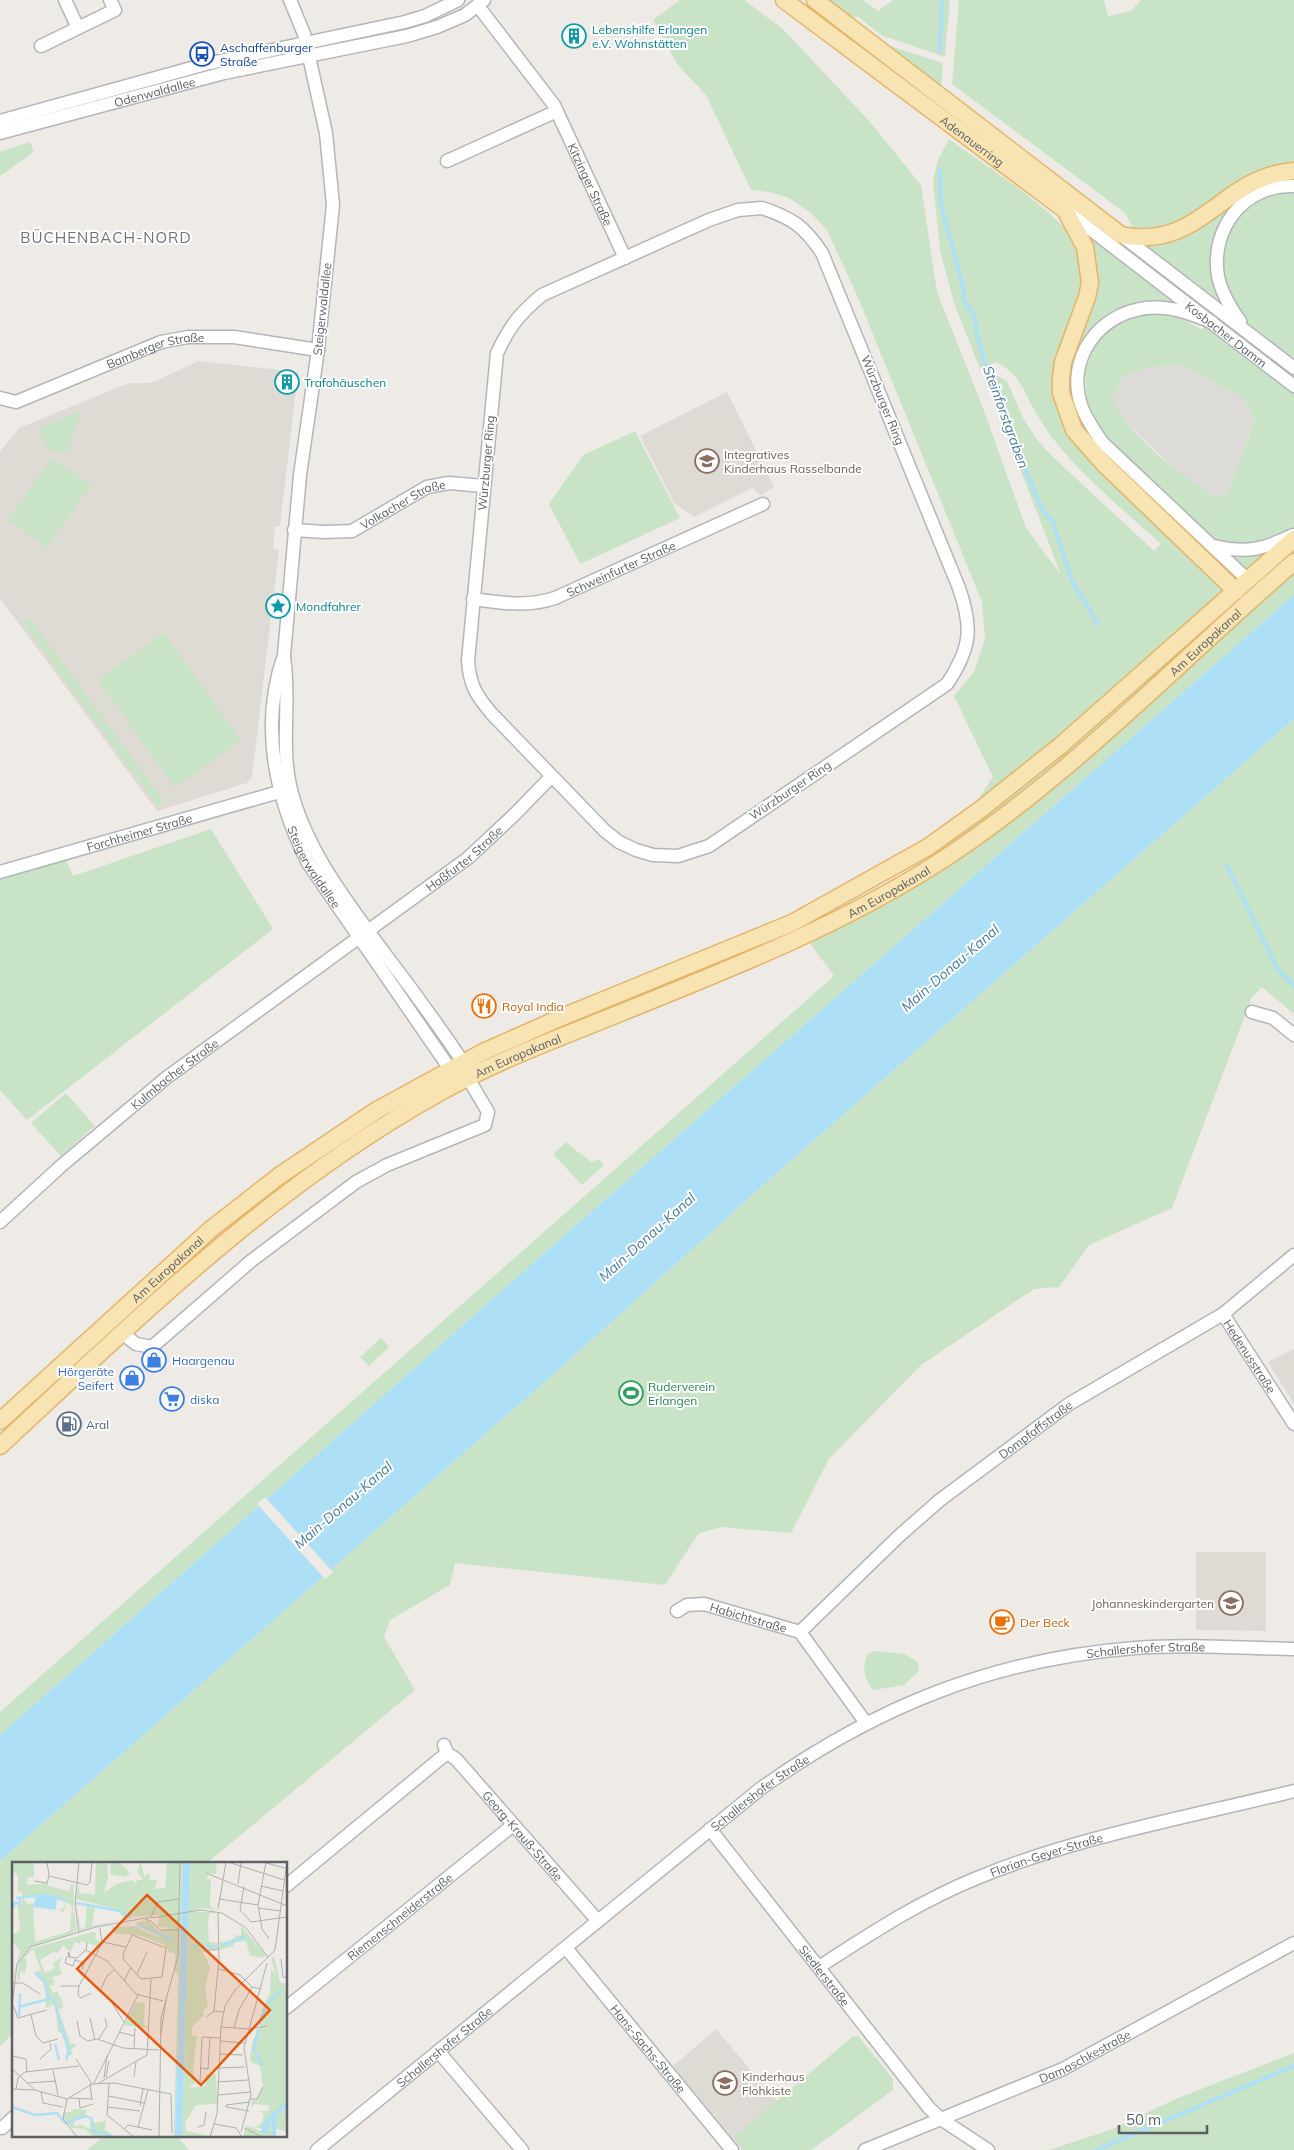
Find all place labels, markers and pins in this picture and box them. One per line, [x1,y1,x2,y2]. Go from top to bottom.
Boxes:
place label: Lebenshilfe Erlangen e.V. Wohnstätten [592,22,707,51]
building icon: Lebenshilfe Erlangen e.V. Wohnstätten [561,23,587,49]
place label: Aschaffenburger Straße [220,40,313,69]
bus stop icon: Aschaffenburger Straße [189,41,215,67]
building icon: Trafohäuschen [274,369,300,395]
place label: Trafohäuschen [304,375,386,390]
place label: Integratives Kinderhaus Rasselbande [724,447,862,476]
school or university icon: Integratives Kinderhaus Rasselbande [694,448,720,474]
place icon: Mondfahrer [265,593,291,619]
place label: Mondfahrer [296,599,361,614]
restaurant icon: Royal India [471,993,497,1019]
place label: Royal India [502,999,564,1014]
shop icon: Haargenau [141,1347,167,1373]
place label: Haargenau [172,1353,235,1368]
place label: Hörgeräte Seifert [58,1364,114,1393]
shop icon: Hörgeräte Seifert [119,1365,145,1391]
place label: Ruderverein Erlangen [648,1379,715,1408]
sports icon: Ruderverein Erlangen [618,1380,644,1406]
supermarket icon: diska [159,1386,185,1412]
place label: diska [190,1392,219,1407]
fuel station icon: Aral [56,1411,82,1437]
place label: Aral [86,1417,109,1432]
school or university icon: Johanneskindergarten [1218,1590,1244,1616]
place label: Johanneskindergarten [1092,1596,1214,1611]
cafe icon: Der Beck [989,1609,1015,1635]
place label: Der Beck [1020,1615,1071,1630]
place label: Kinderhaus Flohkiste [742,2069,805,2098]
school or university icon: Kinderhaus Flohkiste [712,2070,738,2096]

